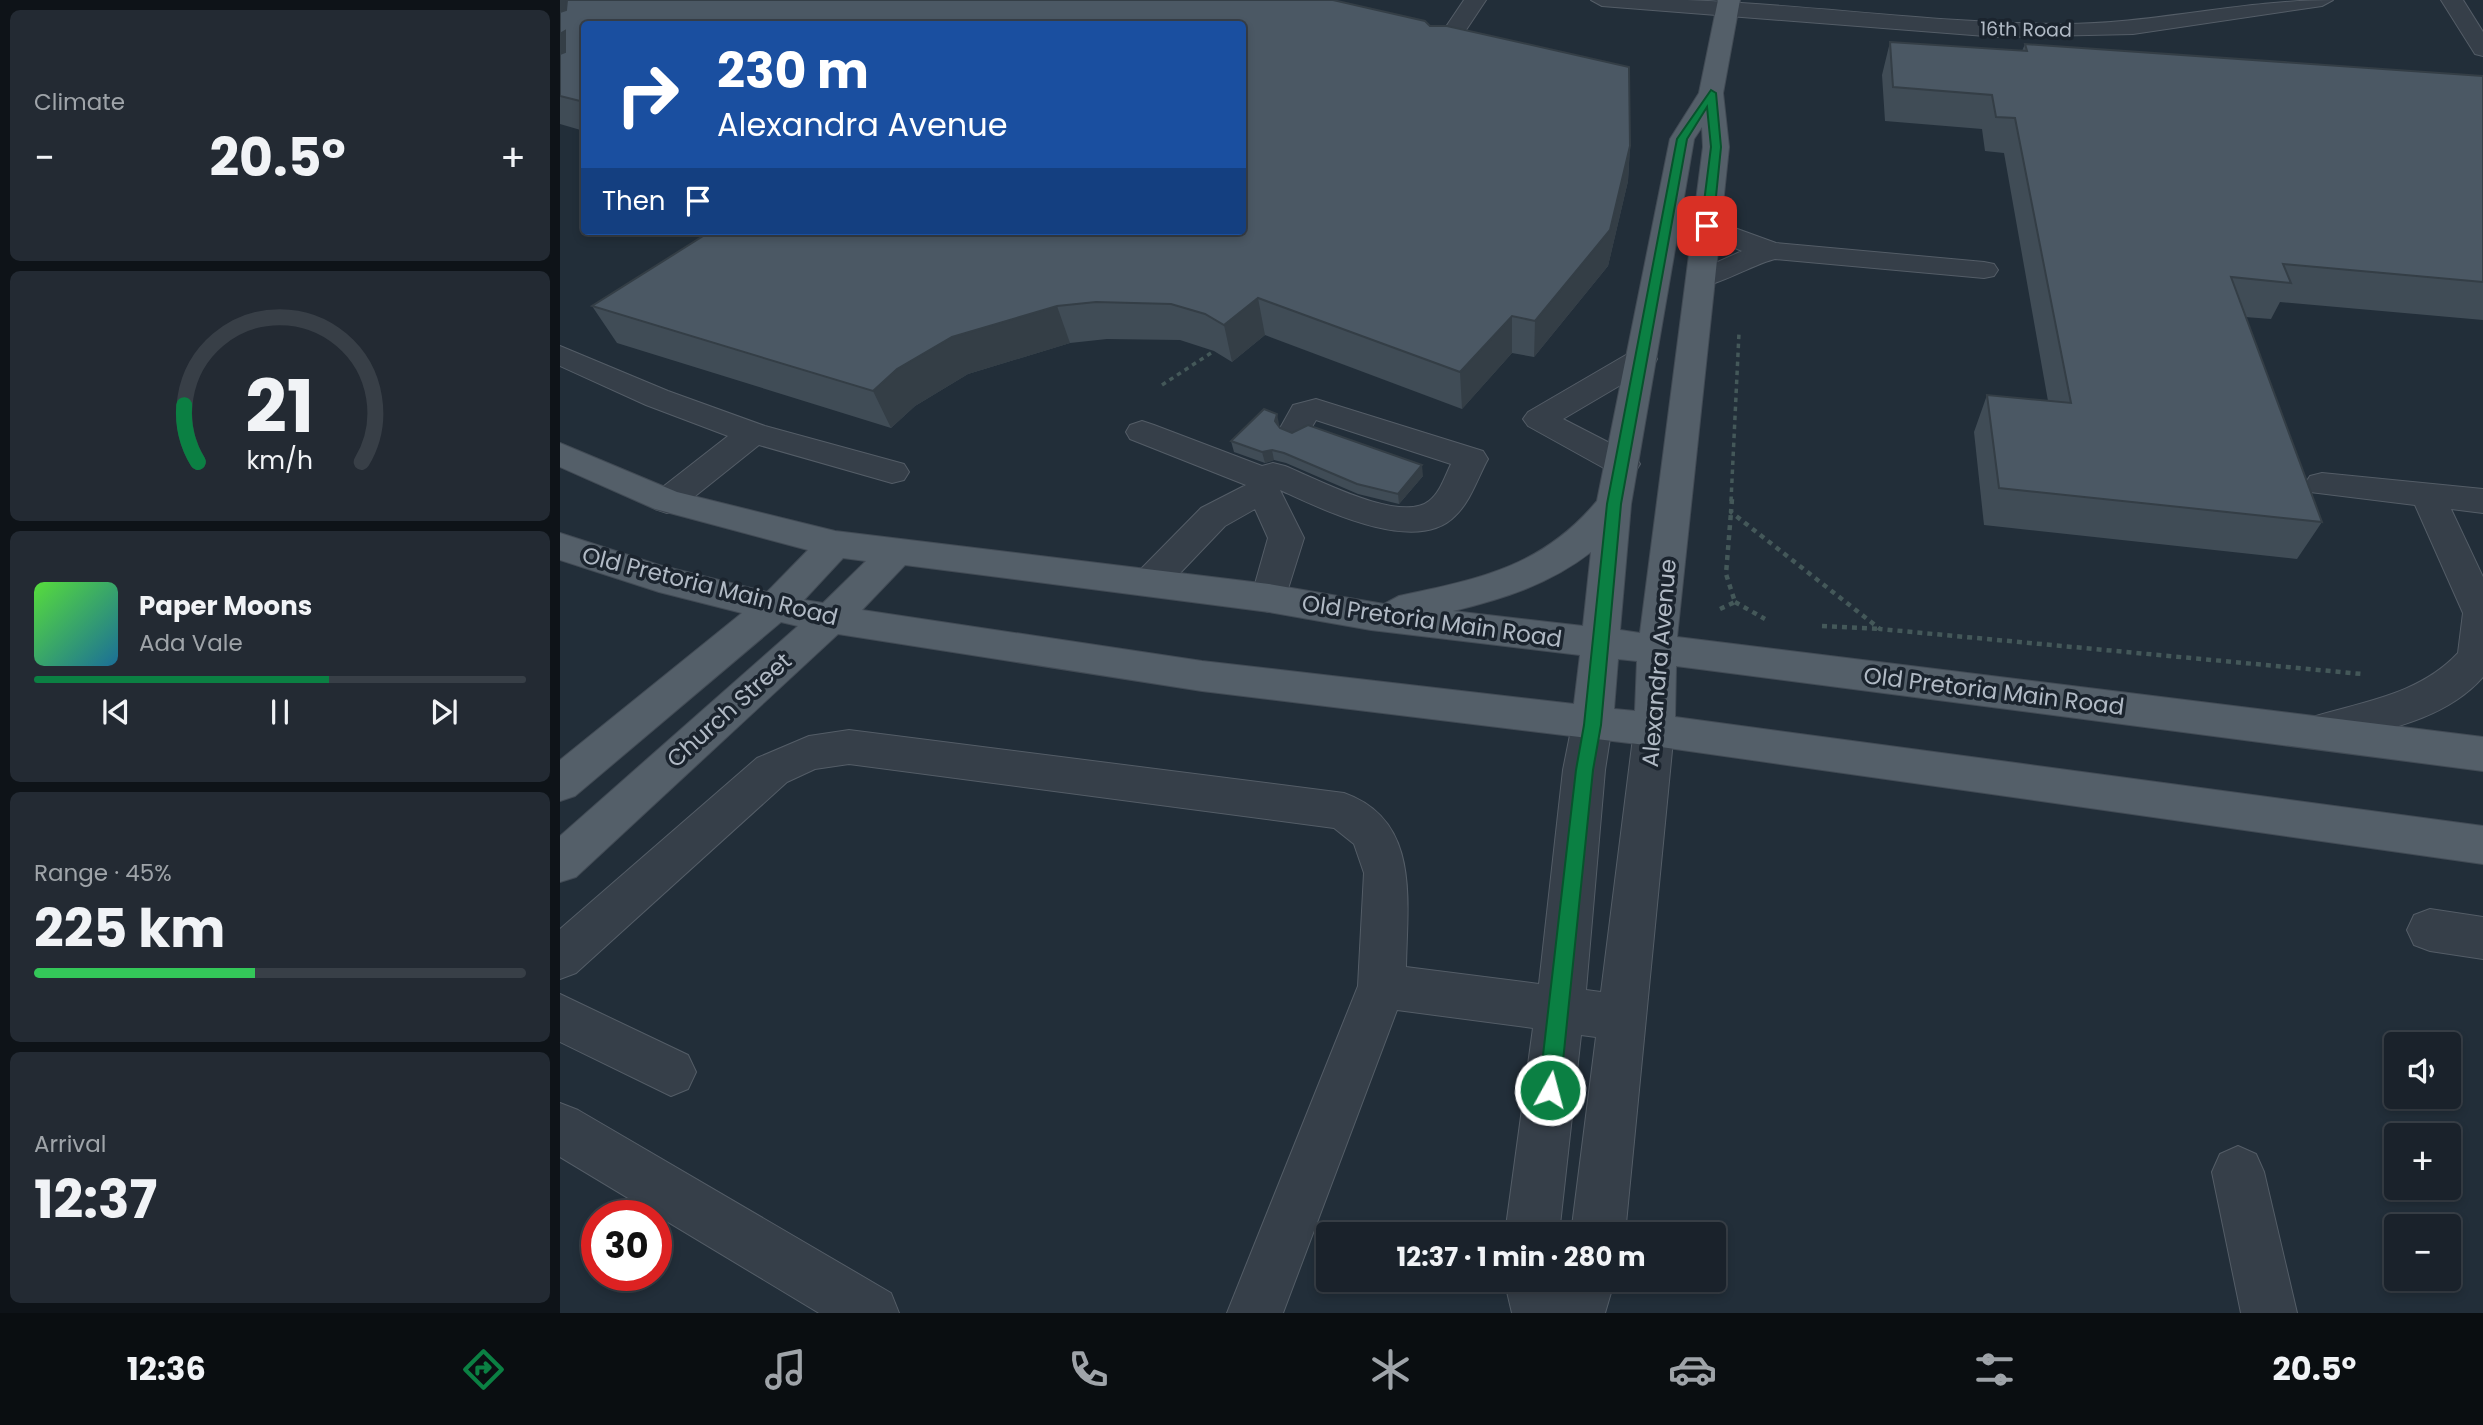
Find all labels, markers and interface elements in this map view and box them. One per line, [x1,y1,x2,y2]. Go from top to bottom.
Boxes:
street label: 16th Road [1980,15,2072,44]
text: 230 m [717,37,869,105]
icon: right [602,49,693,140]
text: Climate [34,86,125,118]
text: Alexandra Avenue [717,102,1008,147]
text: 20.5° [209,121,346,194]
text: − [34,131,55,184]
text: + [500,131,526,184]
icon: arrive [679,182,717,220]
text: Then [602,183,665,219]
pin [1677,196,1737,256]
icon: arrive [1688,207,1726,245]
text: 21 [246,356,314,457]
text: km/h [247,443,313,478]
street label: Old Pretoria Main Road [579,539,841,633]
street label: Alexandra Avenue [1634,558,1684,768]
street label: Old Pretoria Main Road [1300,587,1564,655]
text: Paper Moons [139,588,312,624]
text: Ada Vale [139,627,243,659]
street label: Church Street [660,645,798,775]
street label: Old Pretoria Main Road [1862,659,2126,723]
icon: previous [97,693,135,731]
icon: pause [261,693,299,731]
icon: next [425,693,463,731]
text: Range · 45% [34,857,172,889]
text: 225 km [34,892,225,965]
map controls [2384,1032,2461,1291]
button: sound [2384,1032,2461,1109]
position arrow [1513,1053,1587,1127]
button: + [2384,1123,2461,1200]
text: Arrival [34,1128,106,1160]
text: 12:37 [34,1163,157,1236]
speed limit sign: 30 [581,1200,672,1291]
button: − [2384,1214,2461,1291]
text: 12:37 · 1 min · 280 m [1397,1239,1645,1275]
icon: directions [459,1345,508,1394]
icon: music [761,1345,810,1394]
icon: phone [1064,1345,1113,1394]
icon: climate [1366,1345,1415,1394]
icon: car [1668,1345,1717,1394]
icon: filters [1970,1345,2019,1394]
text: 12:36 [127,1346,206,1391]
text: 20.5° [2273,1346,2356,1391]

